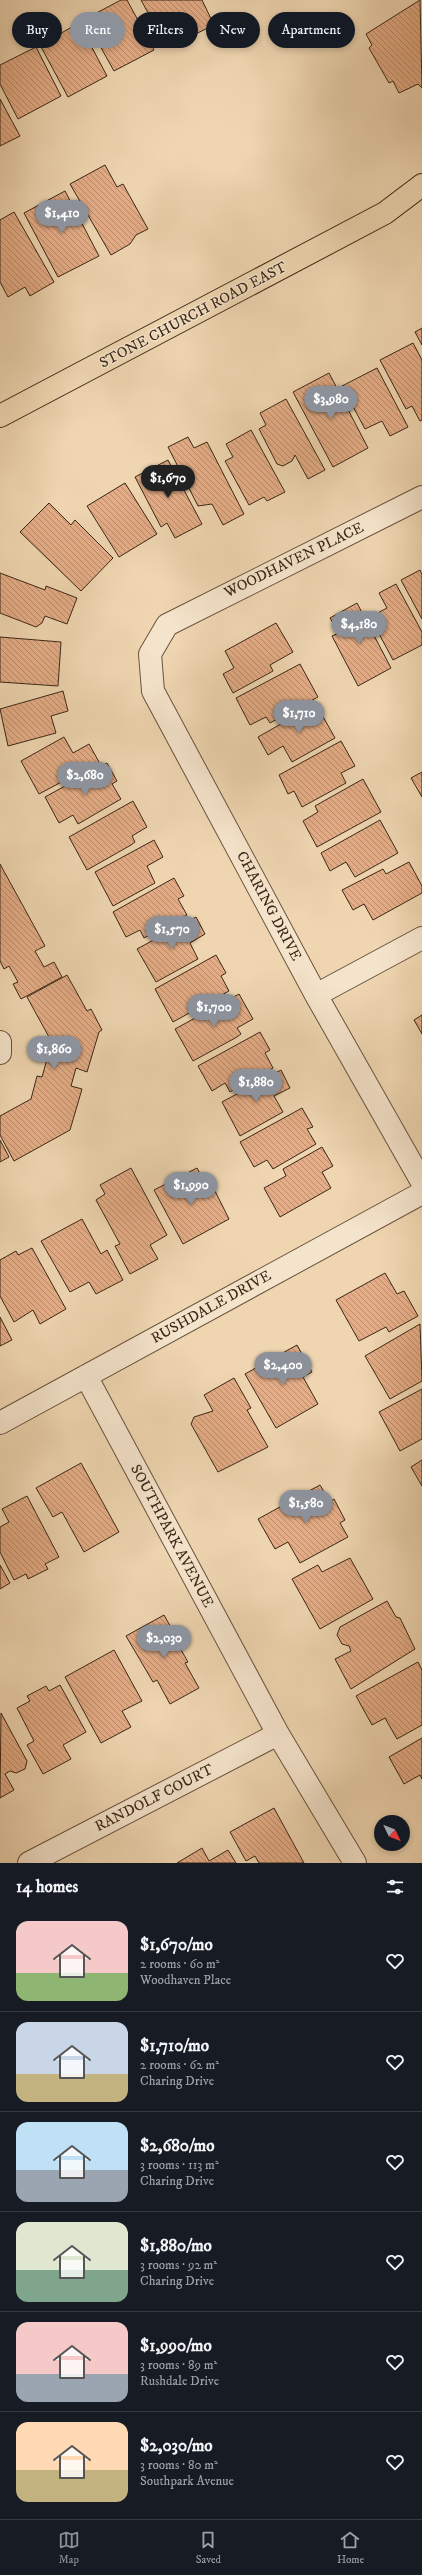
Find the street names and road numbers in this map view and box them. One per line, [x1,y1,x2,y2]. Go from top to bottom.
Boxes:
street label: STONE CHURCH ROAD EAST [96,257,290,373]
street label: WOODHAVEN PLACE [220,518,367,602]
street label: CHARING DRIVE [232,848,306,964]
street label: RUSHDALE DRIVE [148,1266,275,1348]
street label: SOUTHPARK AVENUE [126,1461,218,1611]
street label: RANDOLF COURT [92,1760,217,1836]

